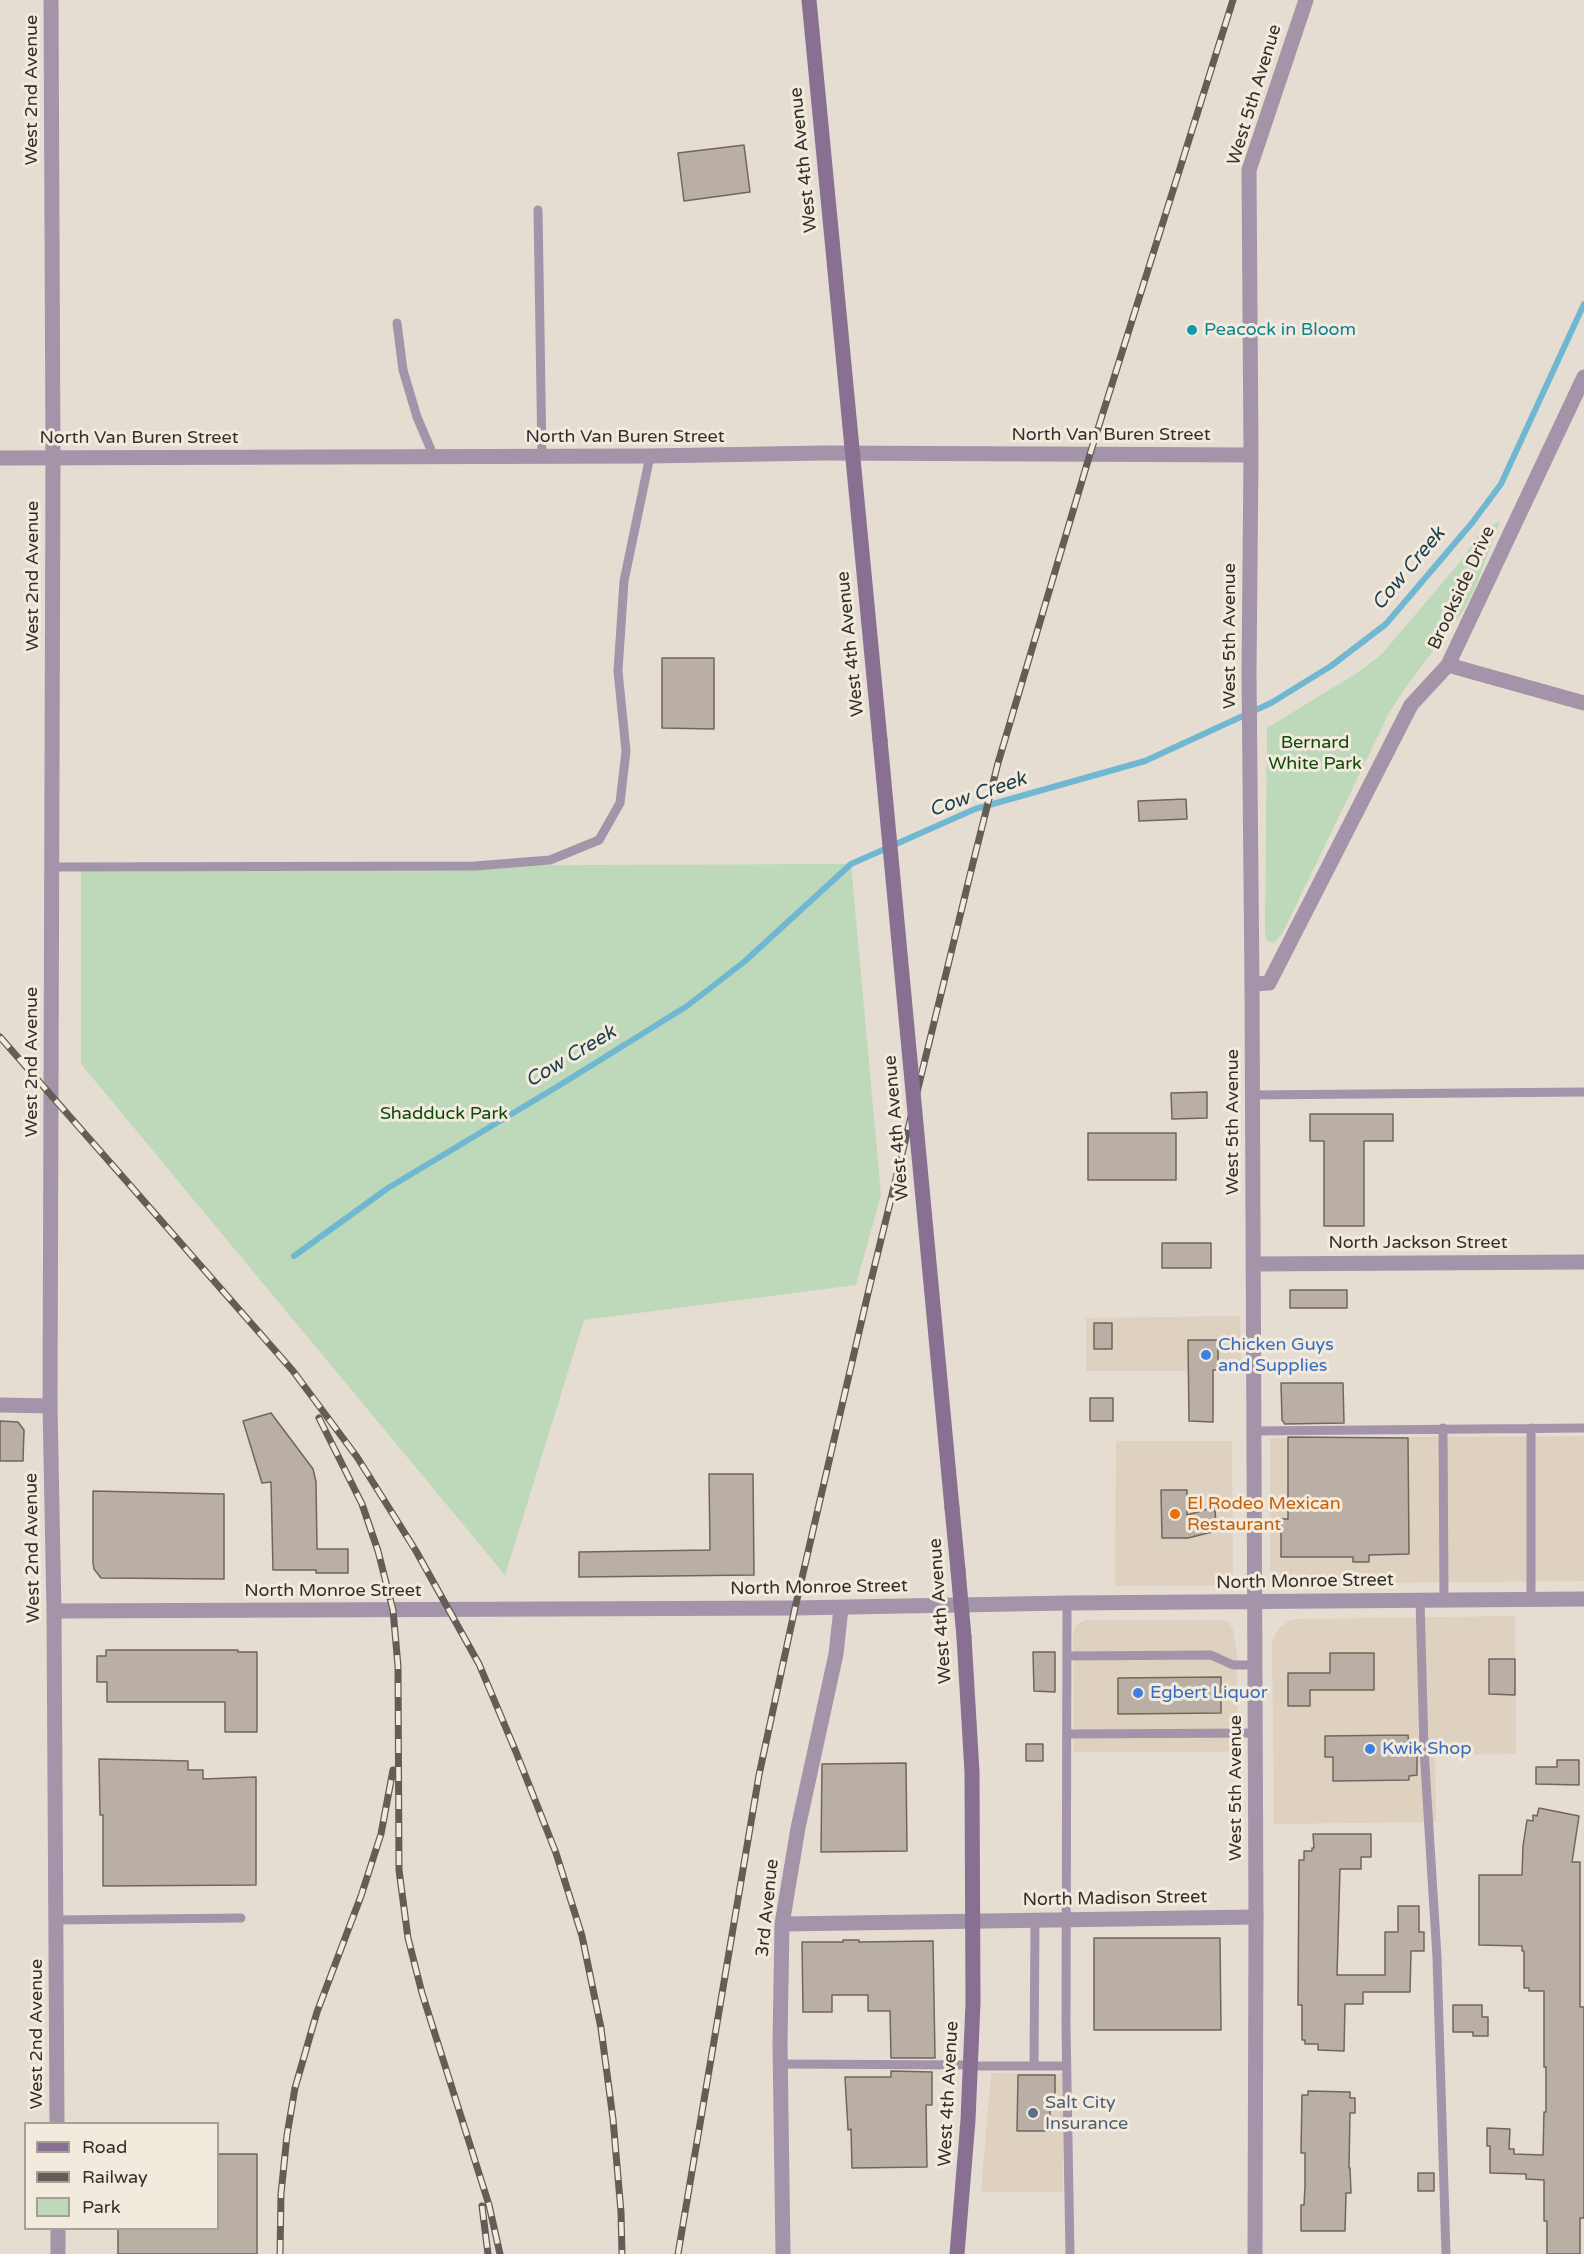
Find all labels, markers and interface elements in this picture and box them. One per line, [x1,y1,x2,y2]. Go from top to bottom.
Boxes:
street label: West 2nd Avenue [21,15,43,165]
street label: West 5th Avenue [1223,22,1287,168]
street label: West 4th Avenue [786,86,822,234]
place label: Peacock in Bloom [1204,319,1356,341]
marker: Peacock in Bloom [1185,323,1199,337]
street label: North Van Buren Street [1011,424,1211,446]
street label: North Van Buren Street [525,426,725,448]
street label: North Van Buren Street [39,427,239,449]
street label: West 2nd Avenue [22,501,44,651]
water label: Cow Creek [1367,522,1451,616]
street label: Brookside Drive [1424,523,1500,653]
street label: West 5th Avenue [1219,563,1241,709]
street label: West 4th Avenue [833,570,869,718]
park label: Bernard White Park [1268,732,1362,774]
water label: Cow Creek [926,767,1030,823]
street label: West 2nd Avenue [21,987,43,1137]
water label: Cow Creek [521,1021,621,1093]
street label: West 5th Avenue [1222,1049,1244,1195]
street label: West 4th Avenue [880,1054,914,1202]
park label: Shadduck Park [380,1103,508,1125]
street label: North Jackson Street [1328,1232,1508,1254]
place label: Chicken Guys and Supplies [1218,1334,1334,1376]
marker: Chicken Guys and Supplies [1199,1348,1213,1362]
street label: West 2nd Avenue [21,1473,45,1623]
place label: El Rodeo Mexican Restaurant [1187,1493,1341,1536]
marker: El Rodeo Mexican Restaurant [1168,1507,1182,1521]
street label: West 4th Avenue [925,1537,957,1685]
street label: North Monroe Street [1216,1570,1394,1594]
street label: North Monroe Street [730,1576,908,1600]
street label: North Monroe Street [244,1580,422,1602]
place label: Egbert Liquor [1150,1682,1268,1704]
marker: Egbert Liquor [1131,1686,1145,1700]
street label: West 5th Avenue [1225,1715,1247,1861]
place label: Kwik Shop [1382,1738,1471,1760]
marker: Kwik Shop [1363,1742,1377,1756]
street label: 3rd Avenue [752,1858,784,1958]
street label: North Madison Street [1023,1887,1207,1911]
street label: West 2nd Avenue [26,1959,48,2109]
street label: West 4th Avenue [934,2021,964,2167]
place label: Salt City Insurance [1045,2092,1128,2134]
marker: Salt City Insurance [1026,2106,1040,2120]
legend [24,2122,219,2230]
text: Road [82,2136,127,2158]
text: Railway [82,2166,148,2188]
text: Park [82,2196,120,2218]

